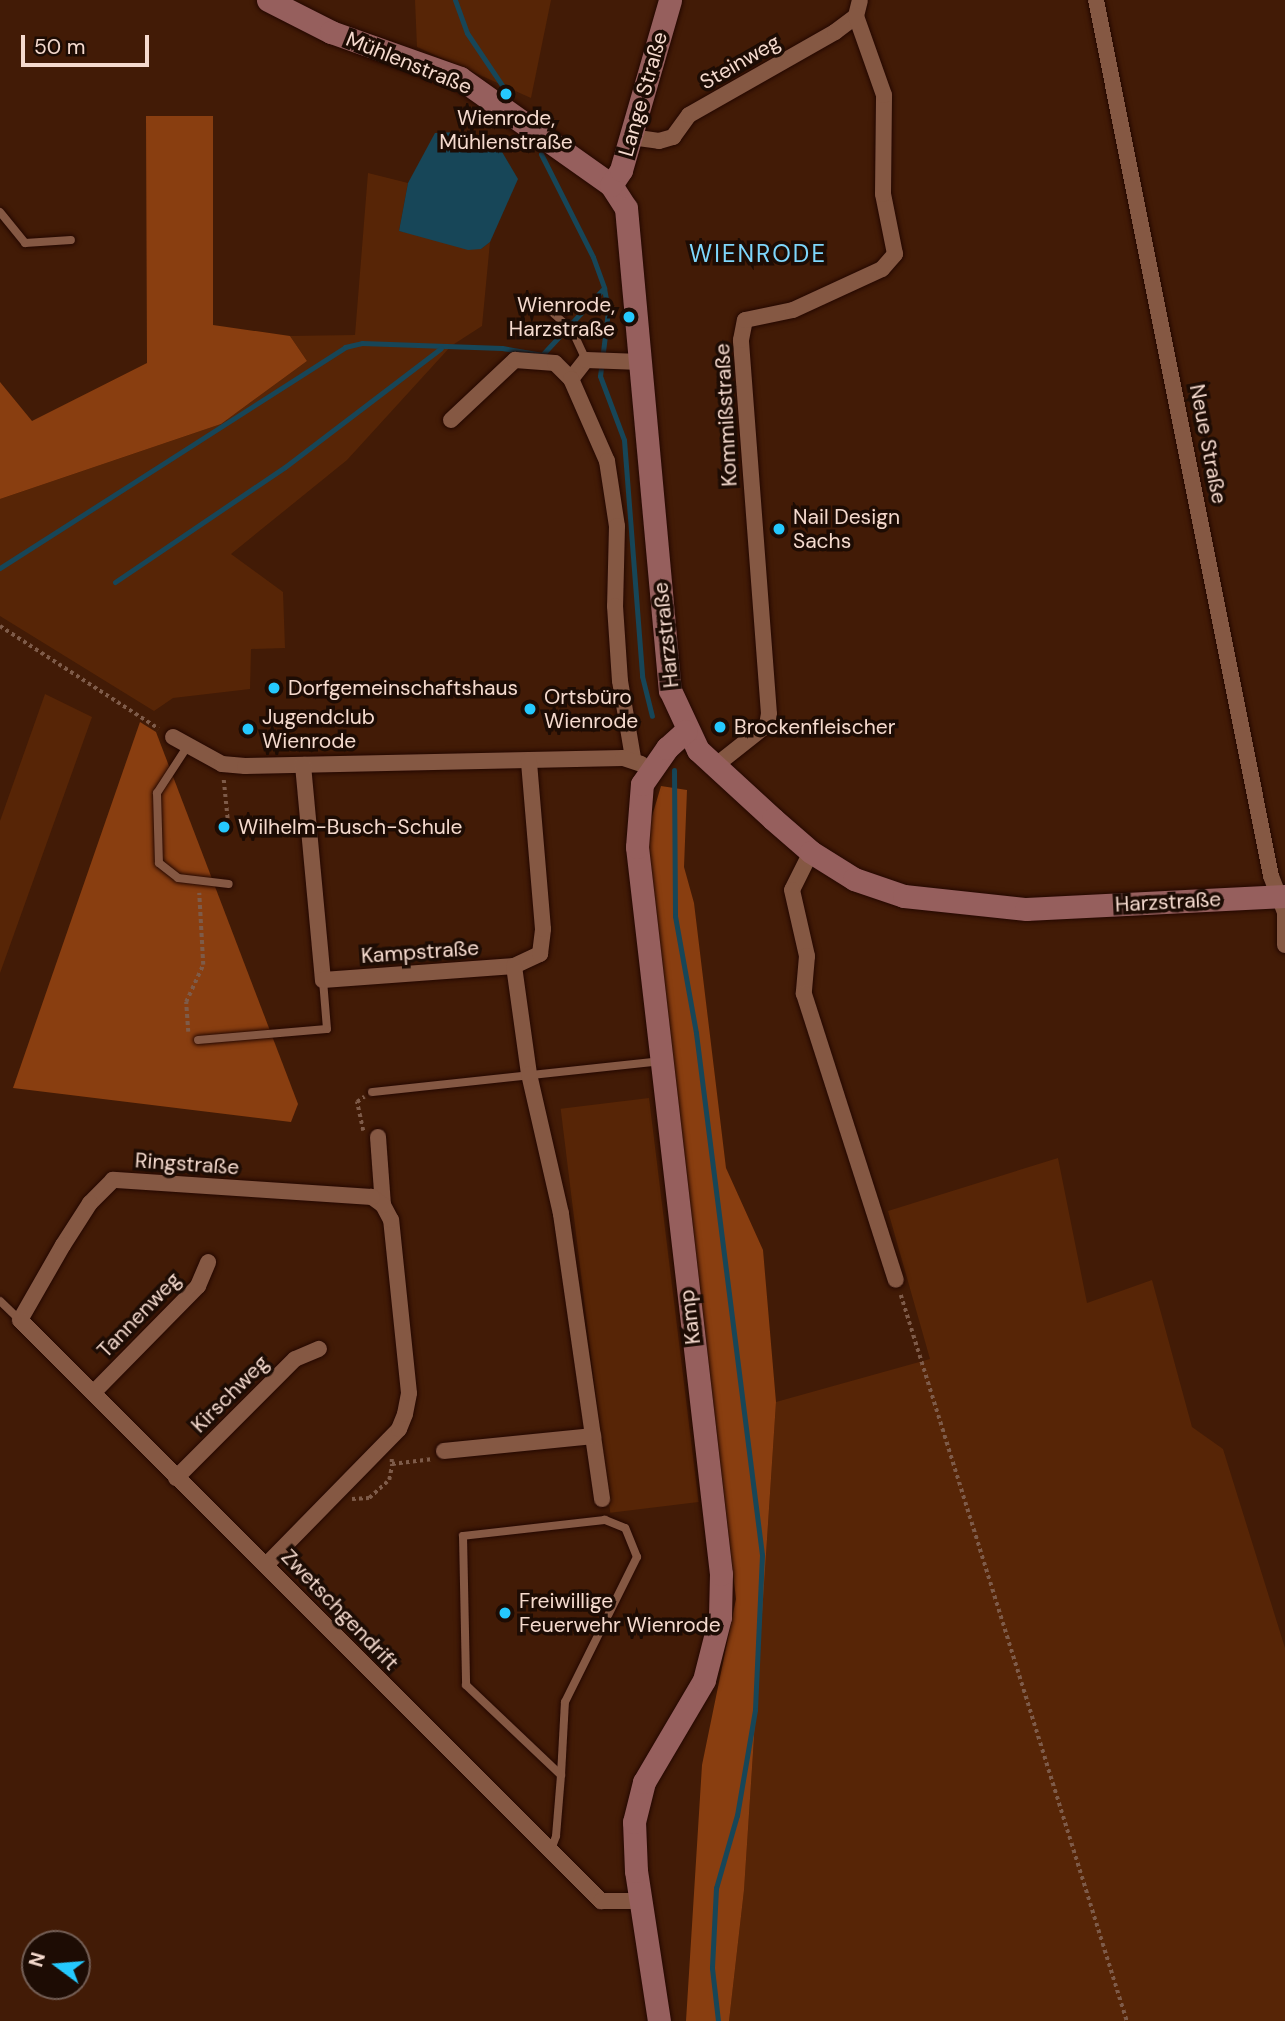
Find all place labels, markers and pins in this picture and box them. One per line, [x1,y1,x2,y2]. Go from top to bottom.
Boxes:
marker: Wienrode, Mühlenstraße [498,86,514,102]
place label: Wienrode, Mühlenstraße [439,105,573,155]
place label: Wienrode, Harzstraße [509,292,615,342]
marker: Wienrode, Harzstraße [621,309,637,325]
place label: Nail Design Sachs [793,504,900,554]
marker: Nail Design Sachs [771,521,787,537]
place label: Dorfgemeinschaftshaus [288,675,518,701]
marker: Dorfgemeinschaftshaus [266,680,282,696]
place label: Ortsbüro Wienrode [544,684,638,734]
marker: Ortsbüro Wienrode [522,701,538,717]
place label: Jugendclub Wienrode [262,704,375,754]
place label: Brockenfleischer [734,714,895,740]
marker: Brockenfleischer [712,719,728,735]
marker: Jugendclub Wienrode [240,721,256,737]
place label: Wilhelm-Busch-Schule [238,814,462,840]
marker: Wilhelm-Busch-Schule [216,819,232,835]
place label: Freiwillige Feuerwehr Wienrode [519,1588,721,1638]
marker: Freiwillige Feuerwehr Wienrode [497,1605,513,1621]

